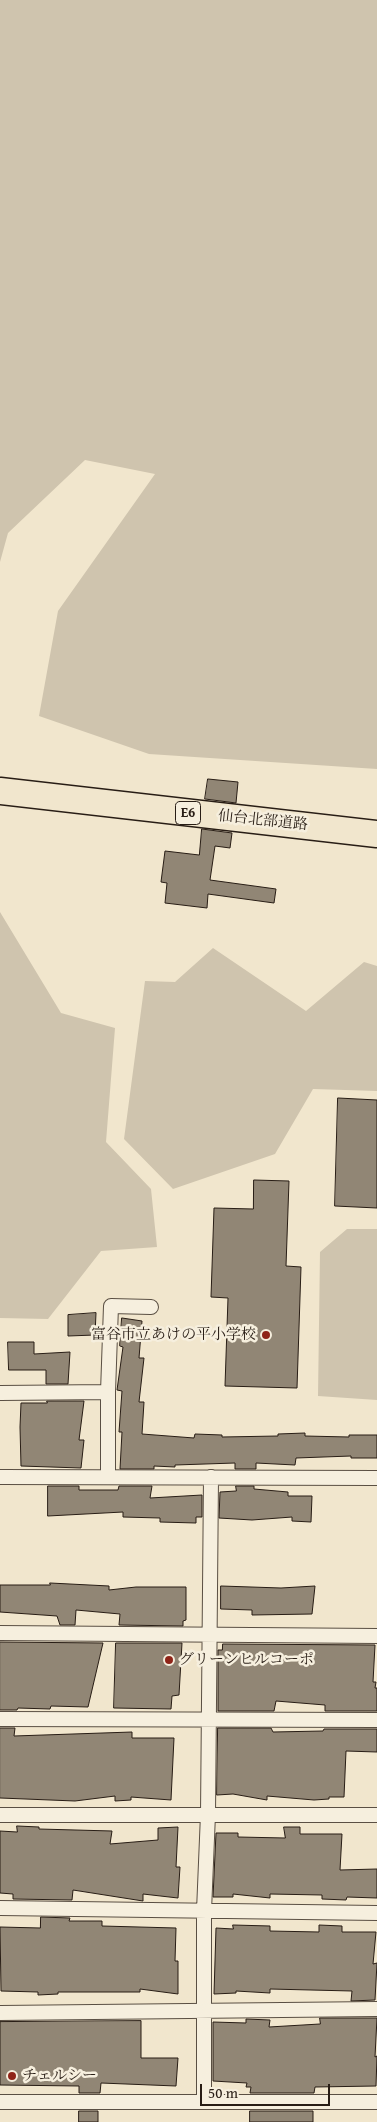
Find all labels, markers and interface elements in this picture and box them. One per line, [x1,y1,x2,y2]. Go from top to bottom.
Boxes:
road number: E6 [176,801,200,824]
street label: 仙台北部道路 [217,807,309,835]
place label: 富谷市立あけの平小学校 [91,1326,256,1344]
marker: 富谷市立あけの平小学校 [260,1329,272,1341]
place label: グリーンヒルコーポ [179,1651,314,1669]
marker: グリーンヒルコーポ [163,1654,175,1666]
place label: チェルシー [22,2067,97,2085]
marker: チェルシー [6,2070,18,2082]
scale bar [202,2074,332,2106]
text: 50 m [208,2082,238,2103]

